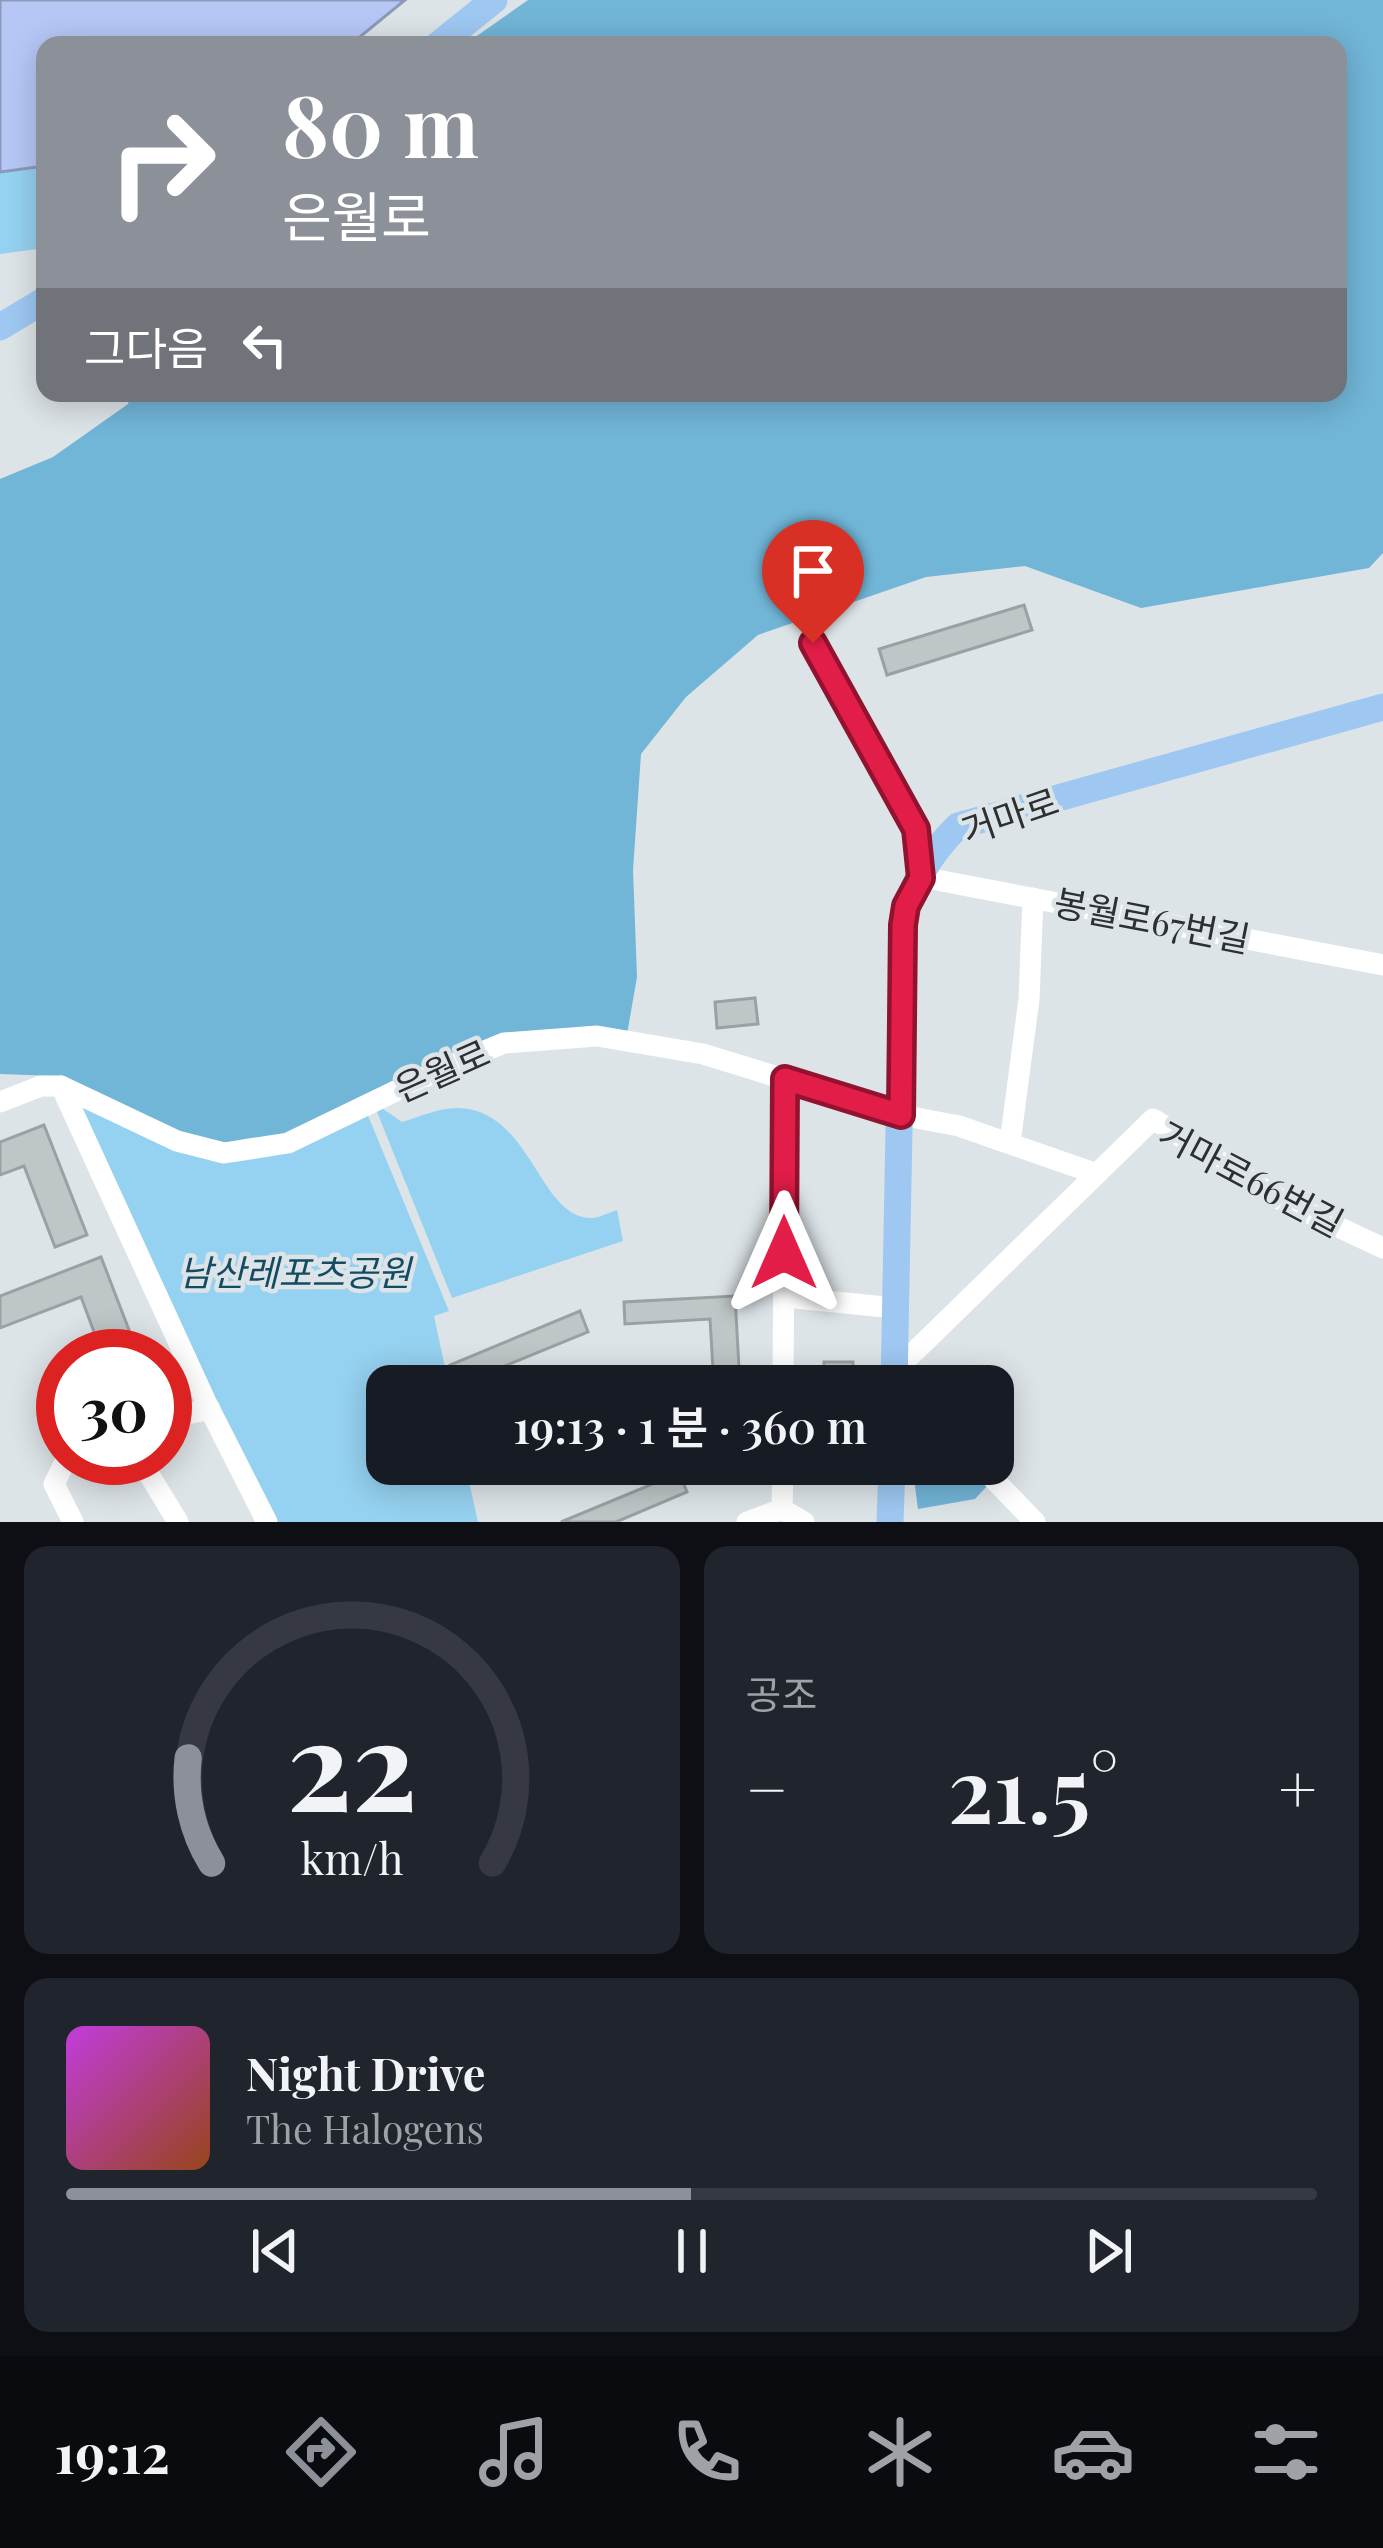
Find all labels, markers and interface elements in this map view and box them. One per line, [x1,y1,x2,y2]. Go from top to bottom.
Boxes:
text: 80 m [282,67,479,179]
icon: right [84,84,240,240]
text: 은월로 [282,179,431,251]
icon: left [232,312,298,378]
text: 그다음 [84,316,208,376]
pin [762,520,864,643]
icon: arrive [780,538,846,604]
street label: 거마로 [955,775,1064,853]
street label: 봉월로67번길 [1050,877,1255,962]
street label: 은월로 [386,1027,496,1111]
street label: 거마로66번길 [1151,1108,1353,1246]
position arrow [721,1190,847,1316]
park label: 남산레포츠공원 [179,1247,414,1295]
speed limit sign: 30 [36,1329,192,1485]
text: 19:13 · 1 분 · 360 m [513,1395,867,1455]
text: 공조 [746,1667,817,1719]
text: 22 [286,1677,417,1843]
text: 21.5° [948,1727,1119,1847]
text: − [746,1743,788,1831]
text: + [1278,1743,1317,1831]
text: km/h [300,1829,403,1886]
text: Night Drive [246,2042,485,2102]
text: The Halogens [246,2102,484,2154]
icon: previous [242,2218,308,2284]
icon: pause [659,2218,725,2284]
icon: next [1076,2218,1142,2284]
icon: directions [279,2410,363,2494]
icon: music [472,2410,556,2494]
icon: phone [665,2410,749,2494]
icon: climate [858,2410,942,2494]
icon: car [1051,2410,1135,2494]
icon: filters [1244,2410,1328,2494]
text: 19:12 [55,2416,170,2488]

